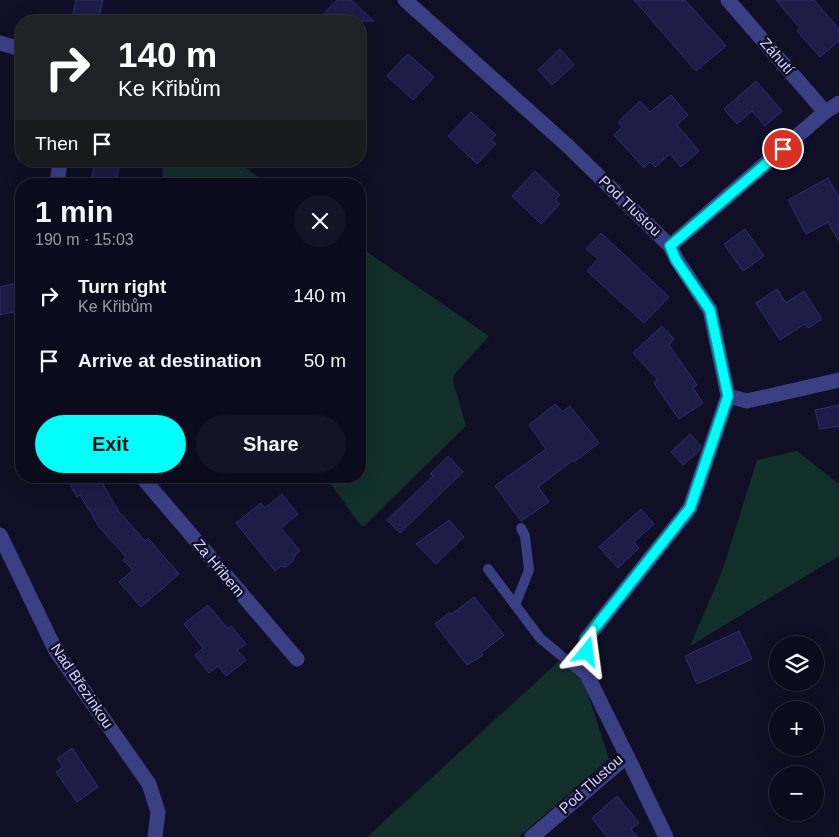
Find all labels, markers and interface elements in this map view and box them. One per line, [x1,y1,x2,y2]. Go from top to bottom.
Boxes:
street label: Záhutí [757,34,798,78]
icon: right [35,35,100,100]
text: 140 m [118,35,217,74]
text: Ke Křibům [118,76,221,101]
pin [762,128,804,170]
icon: arrive [88,130,116,158]
text: Then [35,133,78,154]
icon: arrive [769,135,797,163]
street label: Pod Tlustou [596,172,665,239]
text: 1 min [35,195,113,228]
button: close [294,195,346,247]
text: 190 m · 15:03 [35,231,134,248]
text: Turn right [78,276,166,297]
icon: right [35,282,63,310]
text: 140 m [293,285,346,306]
text: Ke Křibům [78,298,153,315]
icon: arrive [35,347,63,375]
text: Arrive at destination [78,350,262,371]
text: 50 m [304,350,346,371]
button: Exit [35,415,186,473]
button: Share [196,415,346,473]
street label: Za Hřibem [190,535,248,600]
position arrow [560,625,612,677]
map controls [769,636,824,821]
button: layers [769,636,824,691]
street label: Nad Březinkou [48,640,117,731]
button: + [769,701,824,756]
street label: Pod Tlustou [555,751,626,817]
button: − [769,766,824,821]

